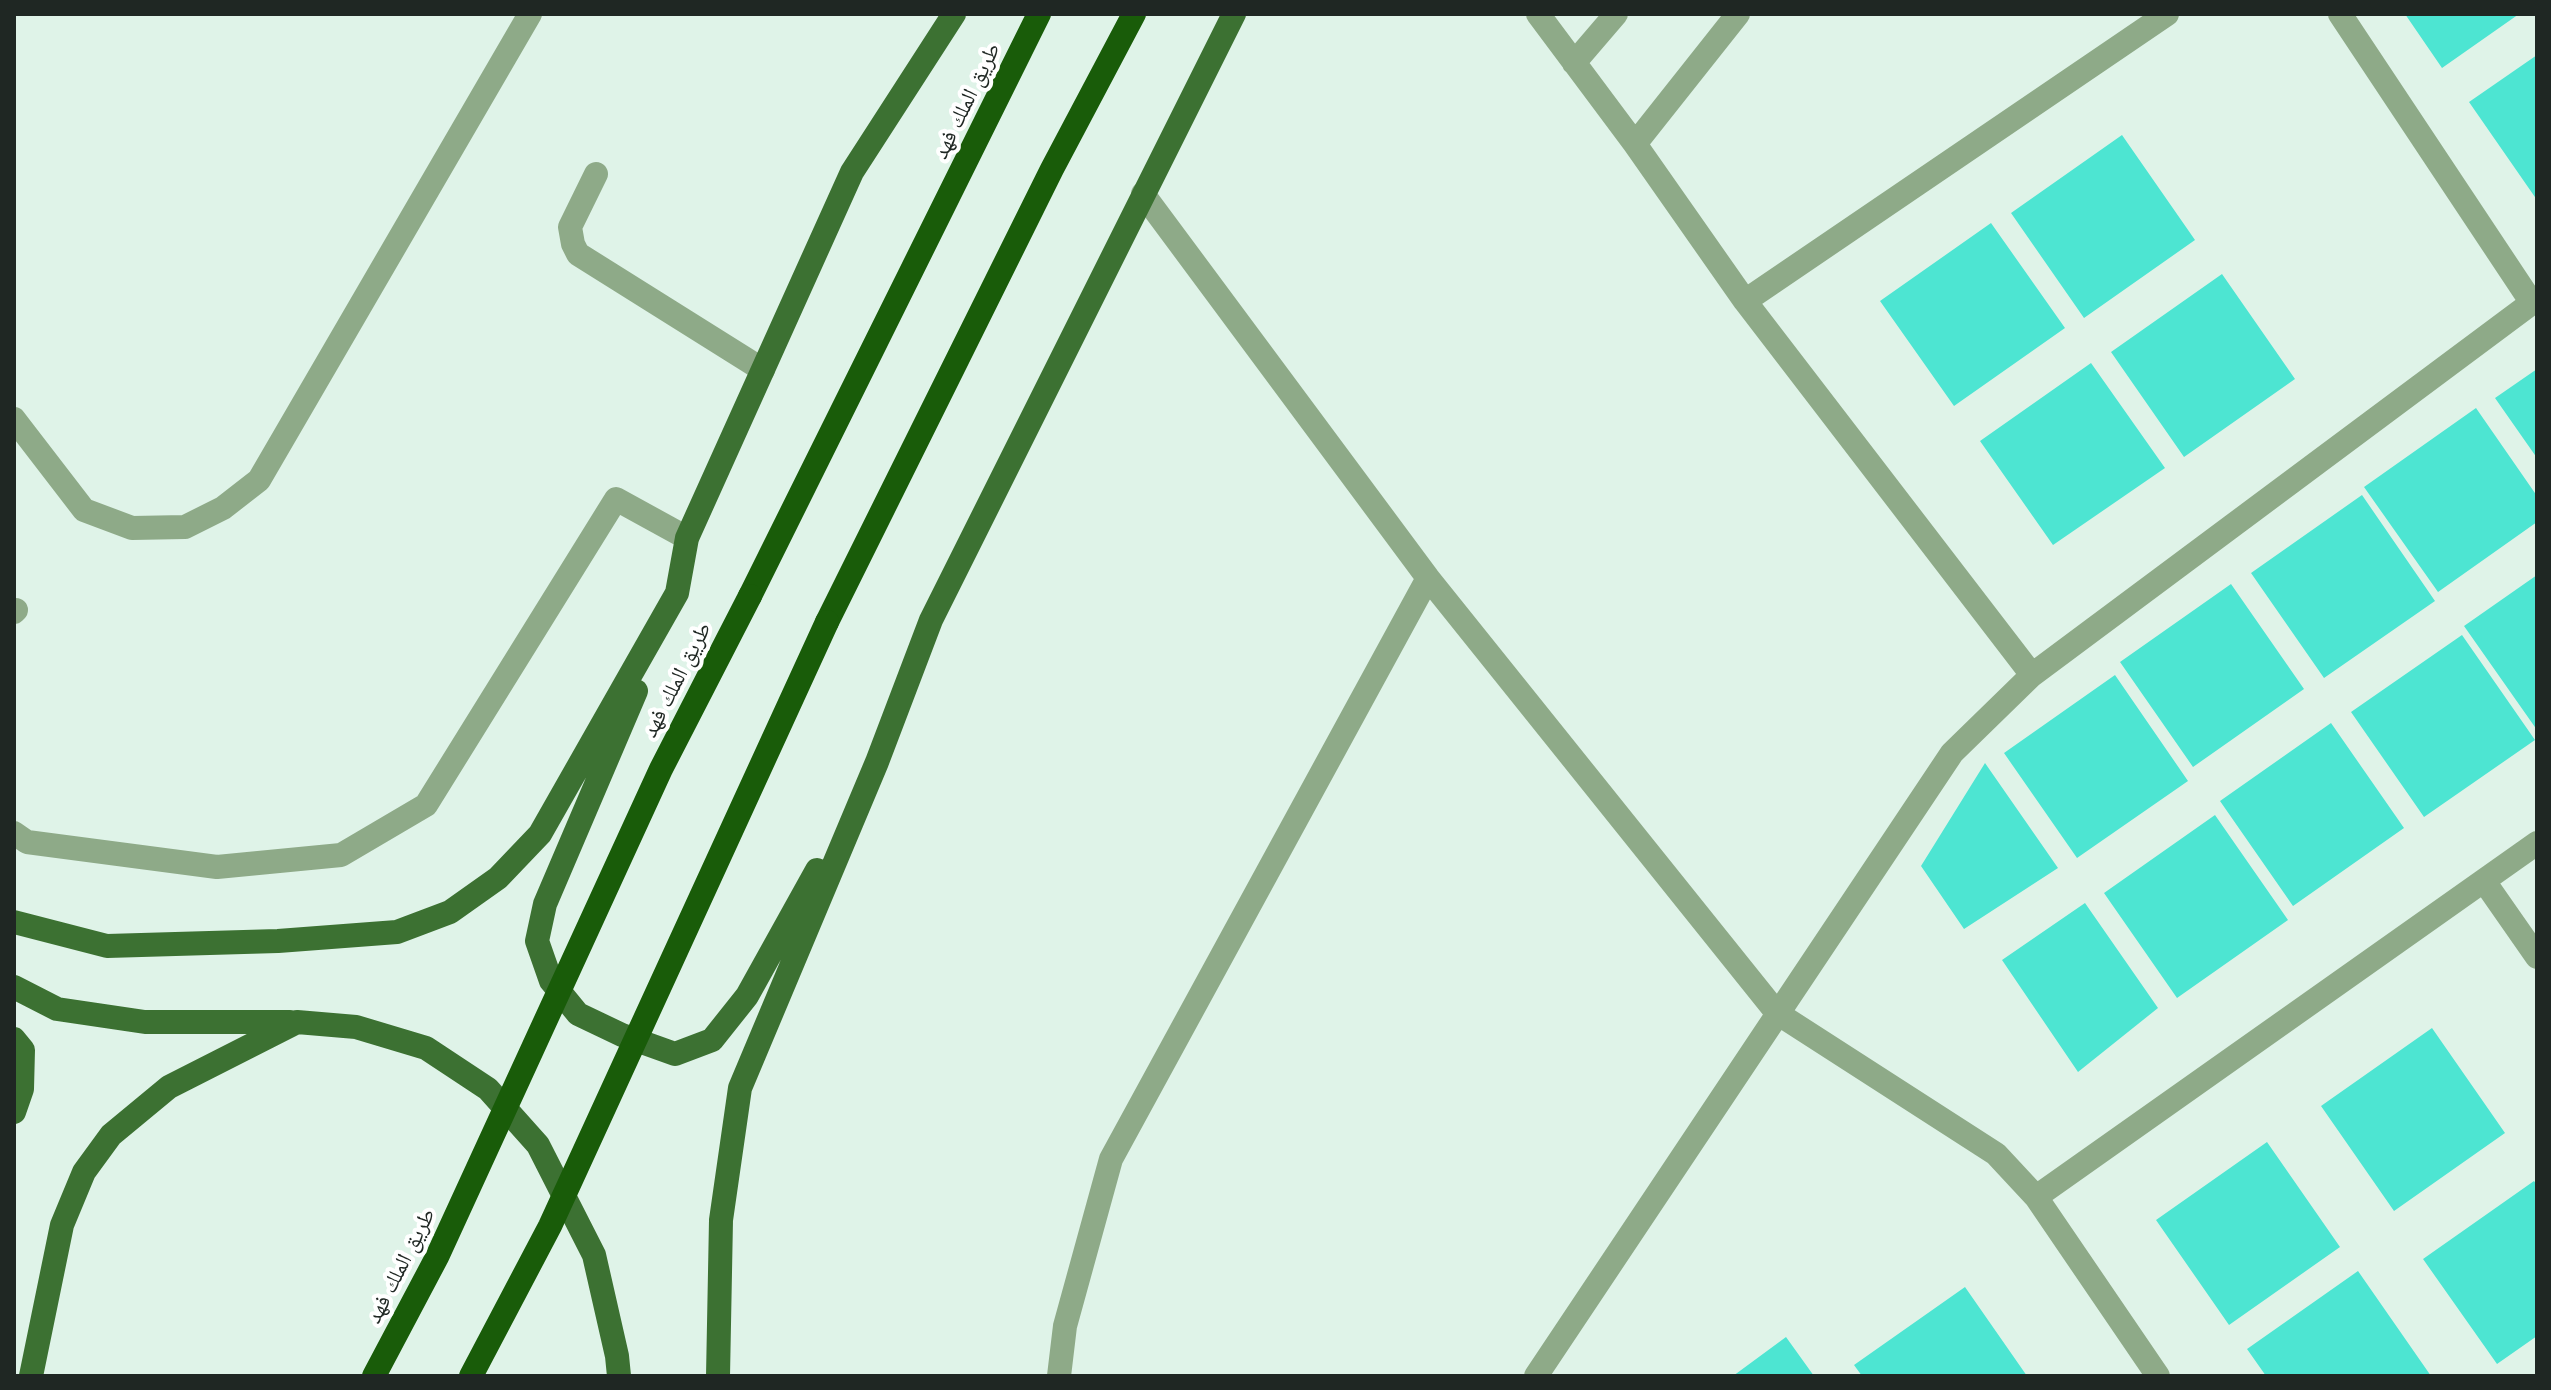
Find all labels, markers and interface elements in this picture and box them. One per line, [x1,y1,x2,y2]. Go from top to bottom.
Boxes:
street label: طريق الملك فهد [928,39,1006,163]
street label: طريق الملك فهد [637,618,717,742]
street label: طريق الملك فهد [361,1204,441,1328]

